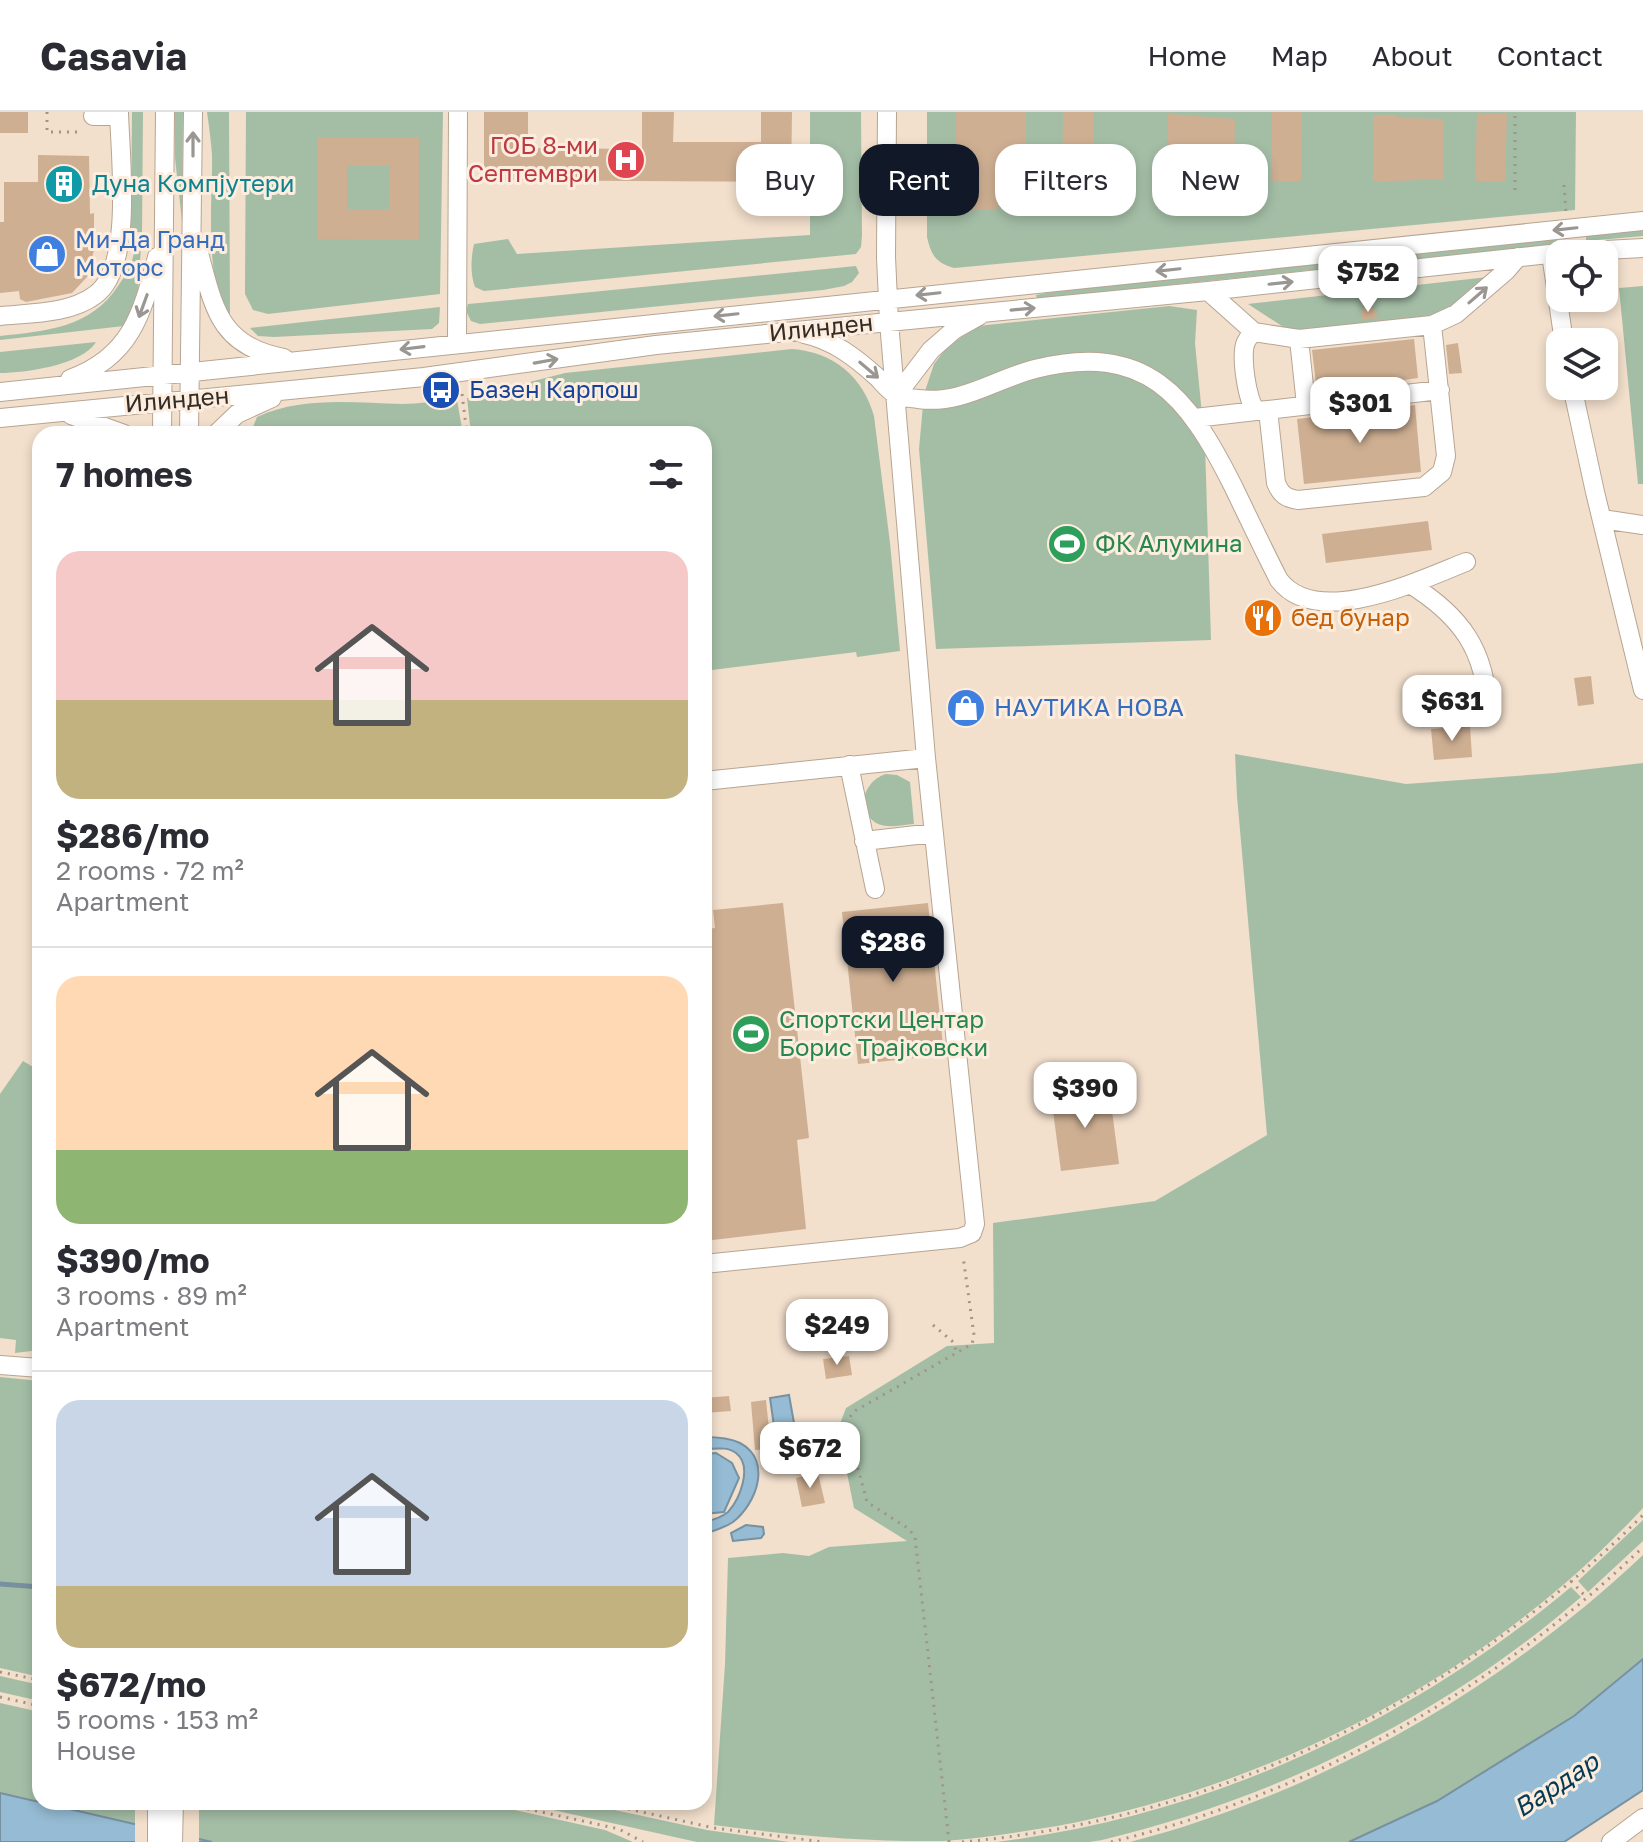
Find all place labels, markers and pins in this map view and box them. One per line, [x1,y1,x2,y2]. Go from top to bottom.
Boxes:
place label: ГОБ 8-ми Септември [468,130,598,187]
hospital icon: ГОБ 8-ми Септември [605,139,647,181]
building icon: Дуна Компјутери [43,163,85,205]
place label: Дуна Компјутери [92,168,294,197]
place label: Ми-Да Гранд Моторс [75,224,225,281]
shop icon: Ми-Да Гранд Моторс [26,233,68,275]
pin: $752 [1321,246,1415,314]
bus stop icon: Базен Карпош [420,369,462,411]
place label: Базен Карпош [469,374,639,403]
pin: $301 [1313,377,1407,445]
sports icon: ФК Алумина [1046,523,1088,565]
place label: ФК Алумина [1095,528,1243,557]
restaurant icon: бед бунар [1242,597,1284,639]
place label: бед бунар [1291,602,1410,631]
pin: $631 [1405,675,1499,743]
shop icon: НАУТИКА НОВА [945,687,987,729]
place label: НАУТИКА НОВА [994,692,1184,721]
pin: $286 [846,916,940,984]
place label: Спортски Центар Борис Трајковски [779,1004,988,1061]
sports icon: Спортски Центар Борис Трајковски [730,1013,772,1055]
pin: $390 [1038,1062,1132,1130]
pin: $249 [790,1299,884,1367]
pin: $672 [763,1422,857,1490]

